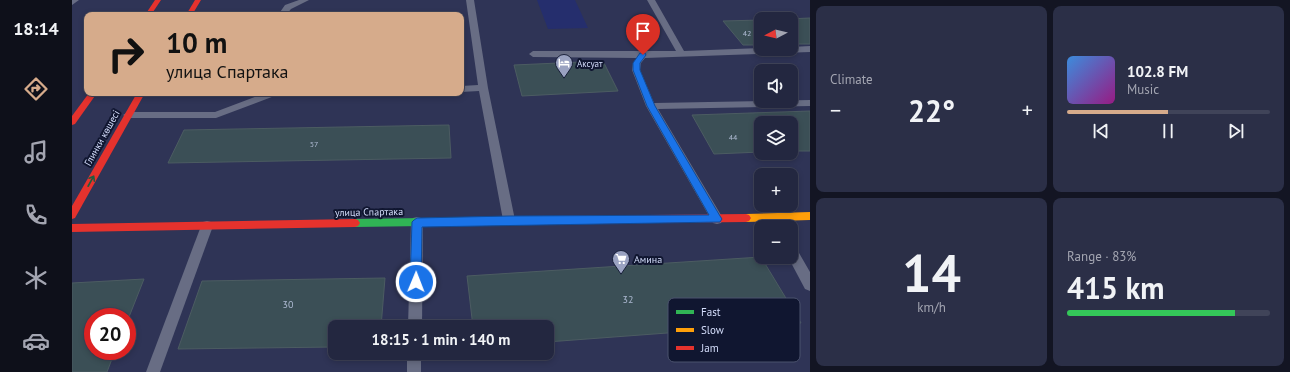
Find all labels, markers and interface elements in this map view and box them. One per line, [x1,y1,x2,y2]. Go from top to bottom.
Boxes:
north arrow [754,12,798,56]
map controls [754,12,798,264]
pin [626,14,660,55]
text: 18:14 [13,17,59,40]
icon: arrive [632,20,654,42]
text: 10 m [166,24,227,61]
icon: right [100,28,152,80]
house number: 42 [743,28,751,38]
hotel icon: Аксуат [554,53,574,78]
place label: Аксуат [577,58,603,69]
text: улица Спартака [166,60,289,83]
text: 102.8 FM [1127,62,1188,81]
button: sound [754,64,798,108]
text: Climate [830,71,873,88]
icon: directions [22,75,50,103]
text: Music [1127,81,1159,98]
text: 22° [908,91,955,130]
text: − [830,96,841,124]
text: + [1022,96,1033,124]
street label: Глинки көшесі [81,108,123,168]
button: layers [754,116,798,160]
icon: previous [1090,120,1112,142]
icon: pause [1157,120,1179,142]
icon: next [1225,120,1247,142]
house number: 44 [729,132,738,142]
icon: music [22,138,50,166]
house number: 57 [310,139,318,149]
button: + [754,168,798,212]
one-way arrow [87,175,95,187]
icon: phone [22,201,50,229]
street label: улица Спартака [335,205,403,219]
button: − [754,220,798,264]
text: 14 [902,239,961,306]
text: Range · 83% [1067,248,1136,265]
supermarket icon: Амина [611,249,631,274]
place label: Амина [634,253,662,266]
position arrow [395,261,437,303]
icon: climate [22,264,50,292]
text: 415 km [1067,268,1165,307]
house number: 32 [623,293,633,306]
house number: 30 [283,298,294,311]
legend [668,298,800,362]
text: km/h [917,299,946,316]
text: Fast [701,305,721,319]
speed limit sign: 20 [84,308,136,360]
text: Slow [701,323,724,337]
icon: car [22,327,50,355]
text: 18:15 · 1 min · 140 m [372,330,510,349]
text: Jam [700,341,719,355]

